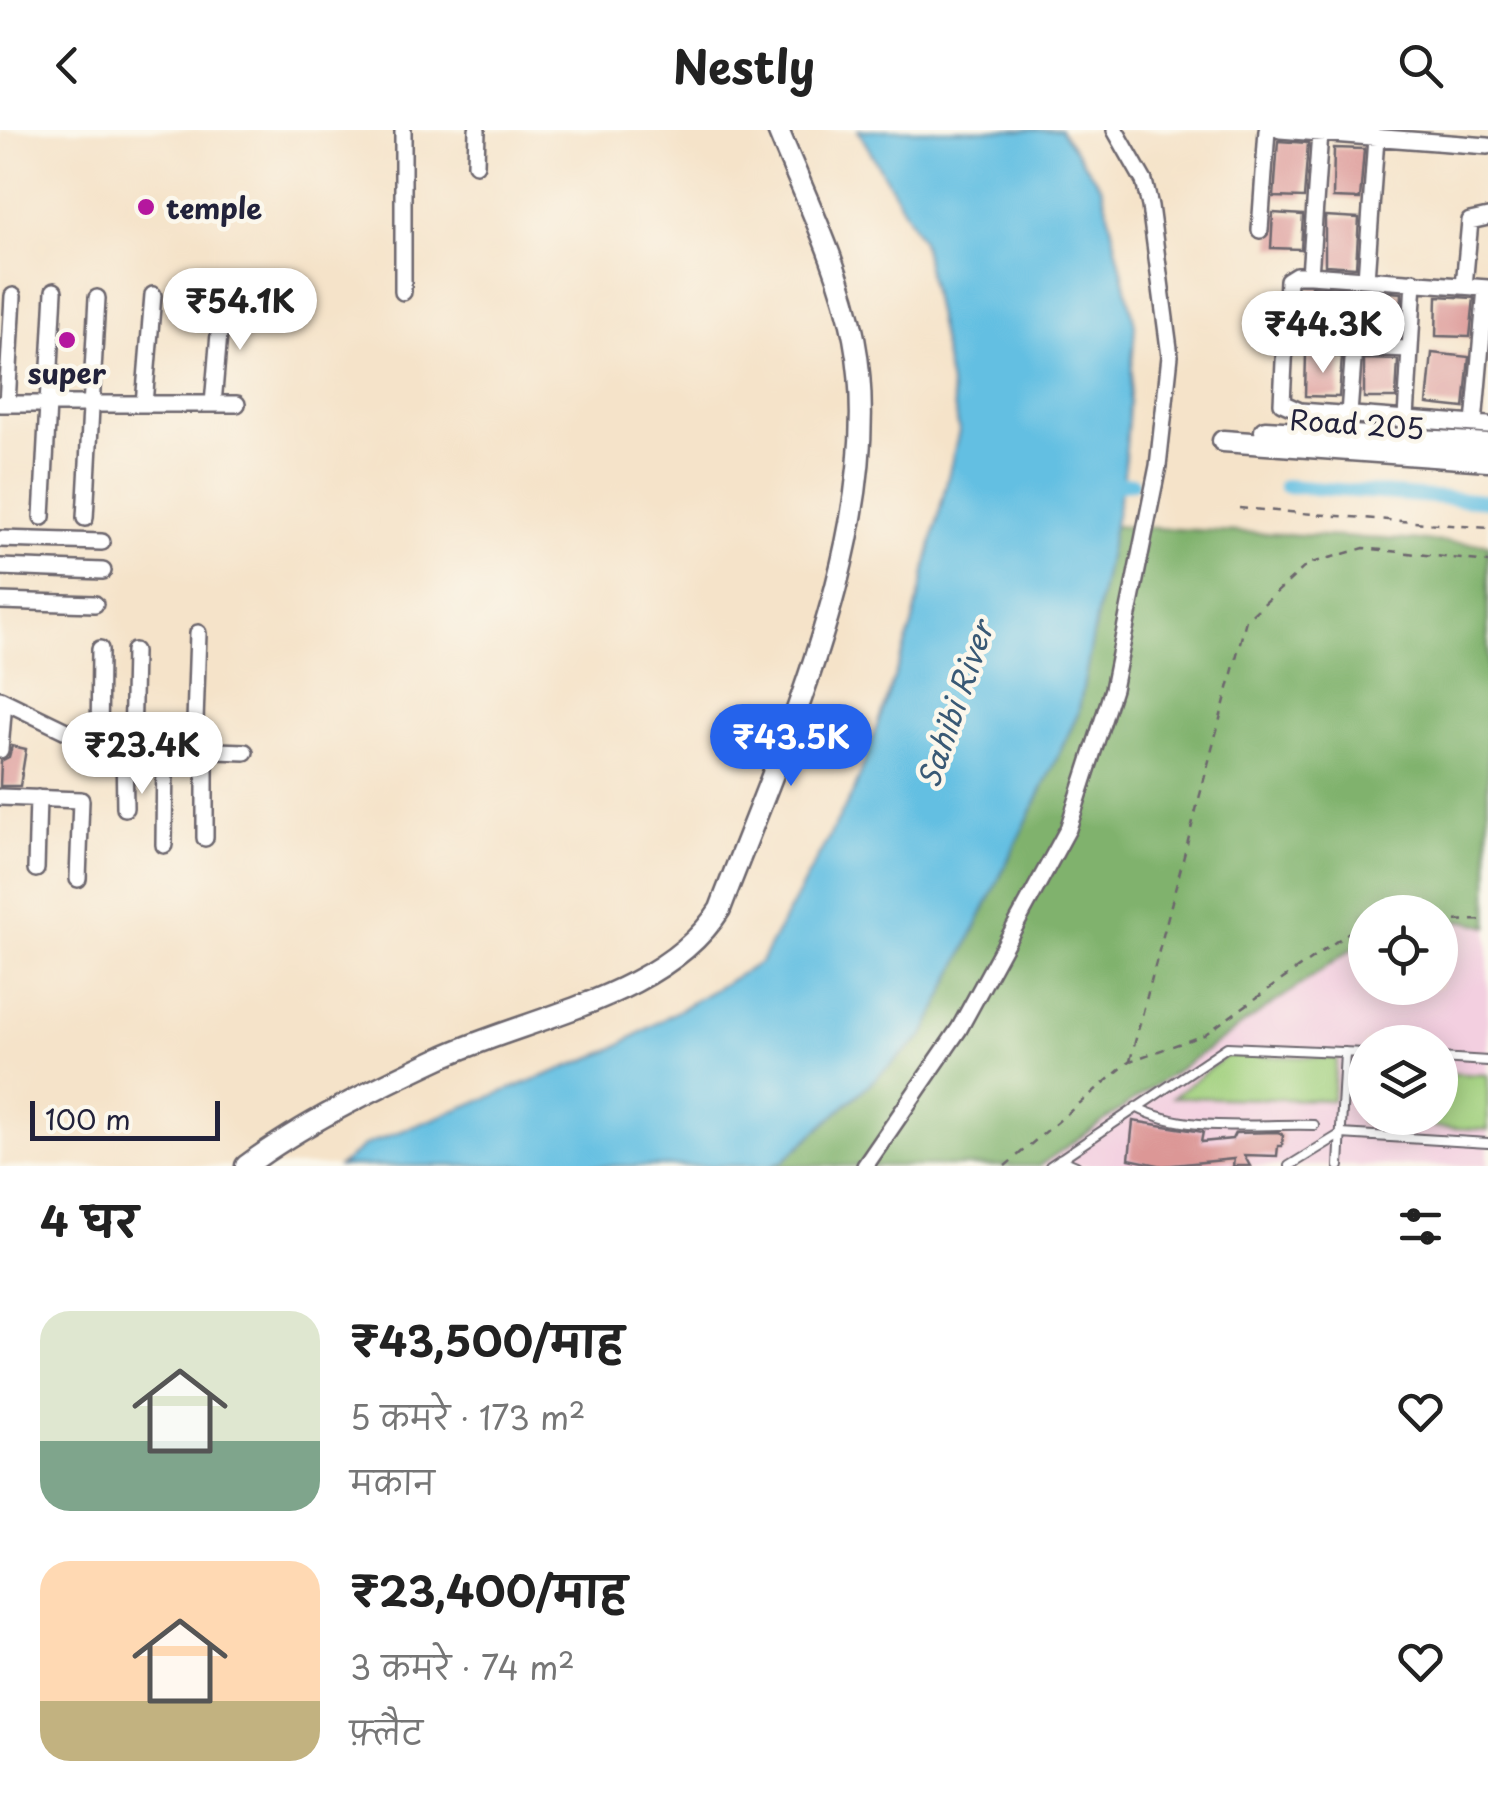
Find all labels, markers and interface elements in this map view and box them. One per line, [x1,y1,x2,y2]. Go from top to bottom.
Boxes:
text: Nestly [673,31,815,99]
icon: back [40,38,95,93]
icon: search [1393,38,1448,93]
place label: temple [166,186,262,229]
marker: temple [135,196,157,218]
pin: ₹54.1K [159,268,321,353]
text: ₹54.1K [185,276,295,324]
pin: ₹44.3K [1242,291,1404,376]
text: ₹44.3K [1264,299,1382,347]
marker: super [56,329,78,351]
place label: super [28,351,107,394]
street label: Road 205 [1288,397,1426,449]
water label: Sahibi River [905,611,1005,793]
pin: ₹43.5K [710,704,872,789]
pin: ₹23.4K [61,712,223,797]
text: ₹43.5K [732,712,850,760]
text: ₹23.4K [84,720,200,768]
map controls [1348,895,1458,1135]
button: locate [1348,895,1458,1005]
button: layers [1348,1025,1458,1135]
scale bar [30,1096,220,1140]
text: 100 m [45,1097,131,1140]
text: 4 घर [40,1188,138,1251]
icon: filters [1393,1199,1448,1254]
text: ₹43,500/माह [350,1308,624,1371]
icon: home [120,1351,240,1471]
icon: heart [1393,1384,1448,1439]
text: 5 कमरे · 173 m² [350,1393,586,1441]
text: मकान [350,1458,435,1506]
text: ₹23,400/माह [350,1558,627,1621]
icon: home [120,1601,240,1721]
icon: heart [1393,1634,1448,1689]
text: 3 कमरे · 74 m² [350,1643,575,1691]
text: फ़्लैट [350,1708,423,1756]

